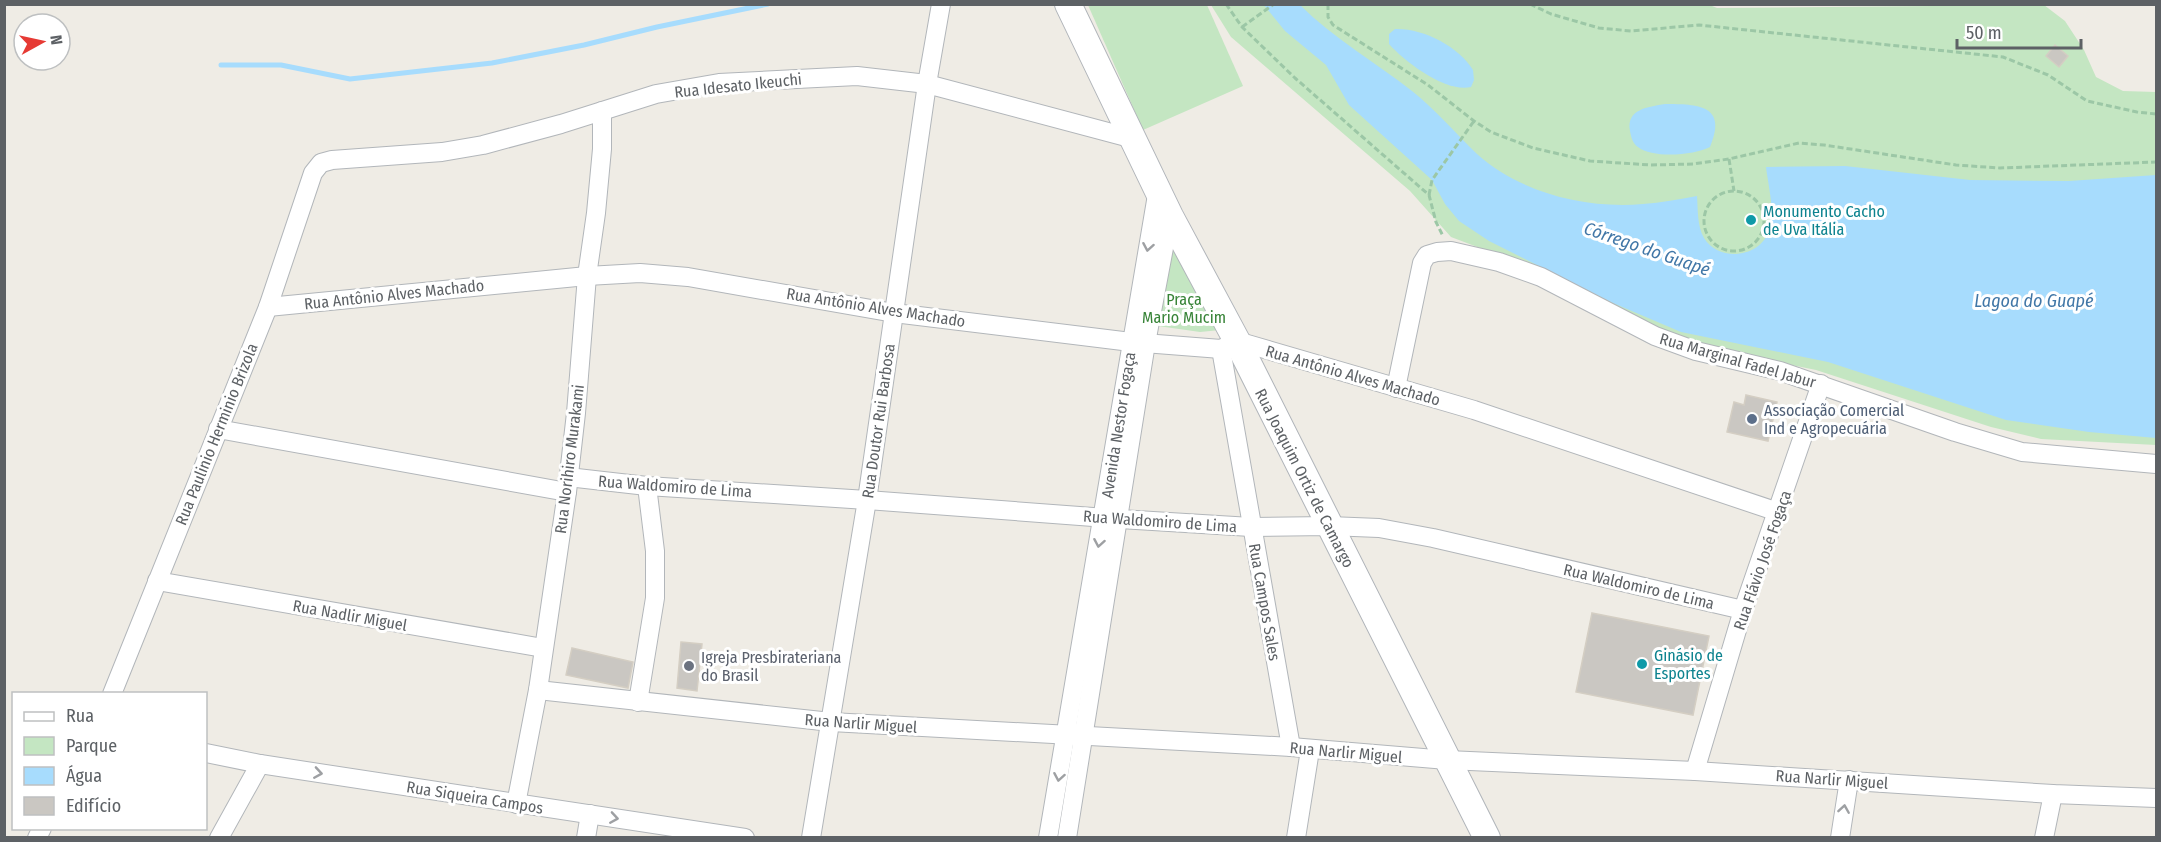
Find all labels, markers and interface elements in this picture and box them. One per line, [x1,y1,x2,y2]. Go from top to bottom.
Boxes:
north arrow [12,12,72,72]
scale bar [1957,12,2082,50]
text: 50 m [1966,22,2002,44]
text: N [46,34,66,46]
street label: Rua Idesato Ikeuchi [673,69,803,102]
place label: Monumento Cacho de Uva Itália [1763,202,1885,239]
marker: Monumento Cacho de Uva Itália [1744,213,1758,227]
water label: Córrego do Guapé [1581,217,1713,281]
one-way arrow [1142,242,1154,252]
street label: Rua Antônio Alves Machado [303,276,485,313]
street label: Rua Antônio Alves Machado [785,284,967,331]
park label: Praça Mario Mucim [1142,290,1226,327]
water label: Lagoa do Guapé [1974,290,2094,312]
street label: Rua Marginal Fadel Jabur [1657,329,1819,392]
street label: Rua Paulinio Herminio Brizola [171,340,262,528]
street label: Rua Antônio Alves Machado [1263,341,1442,410]
street label: Rua Doutor Rui Barbosa [858,342,899,500]
street label: Avenida Nestor Fogaça [1098,351,1139,499]
street label: Rua Norihiro Murakami [551,383,588,535]
street label: Rua Joaquim Ortiz de Camargo [1251,386,1358,571]
place label: Associação Comercial Ind e Agropecuária [1764,401,1904,438]
marker: Associação Comercial Ind e Agropecuária [1745,412,1759,426]
street label: Rua Waldomiro de Lima [597,472,753,501]
street label: Rua Flávio José Fogaça [1730,488,1795,632]
street label: Rua Waldomiro de Lima [1082,507,1238,536]
one-way arrow [1093,538,1106,548]
street label: Rua Campos Sales [1245,542,1284,662]
street label: Rua Waldomiro de Lima [1562,560,1716,613]
street label: Rua Nadlir Miguel [291,596,409,635]
place label: Ginásio de Esportes [1654,646,1723,683]
place label: Igreja Presbirateriana do Brasil [701,648,842,685]
marker: Ginásio de Esportes [1635,657,1649,671]
marker: Igreja Presbirateriana do Brasil [682,659,696,673]
legend [12,692,207,830]
text: Rua [66,705,94,727]
street label: Rua Narlir Miguel [804,710,918,737]
text: Parque [66,735,117,757]
street label: Rua Narlir Miguel [1289,738,1403,767]
text: Água [66,764,102,787]
street label: Rua Narlir Miguel [1775,766,1889,793]
one-way arrow [313,767,322,779]
one-way arrow [1053,771,1066,781]
street label: Rua Siqueira Campos [405,777,545,818]
text: Edifício [66,795,121,817]
one-way arrow [1838,804,1850,813]
one-way arrow [610,811,619,823]

